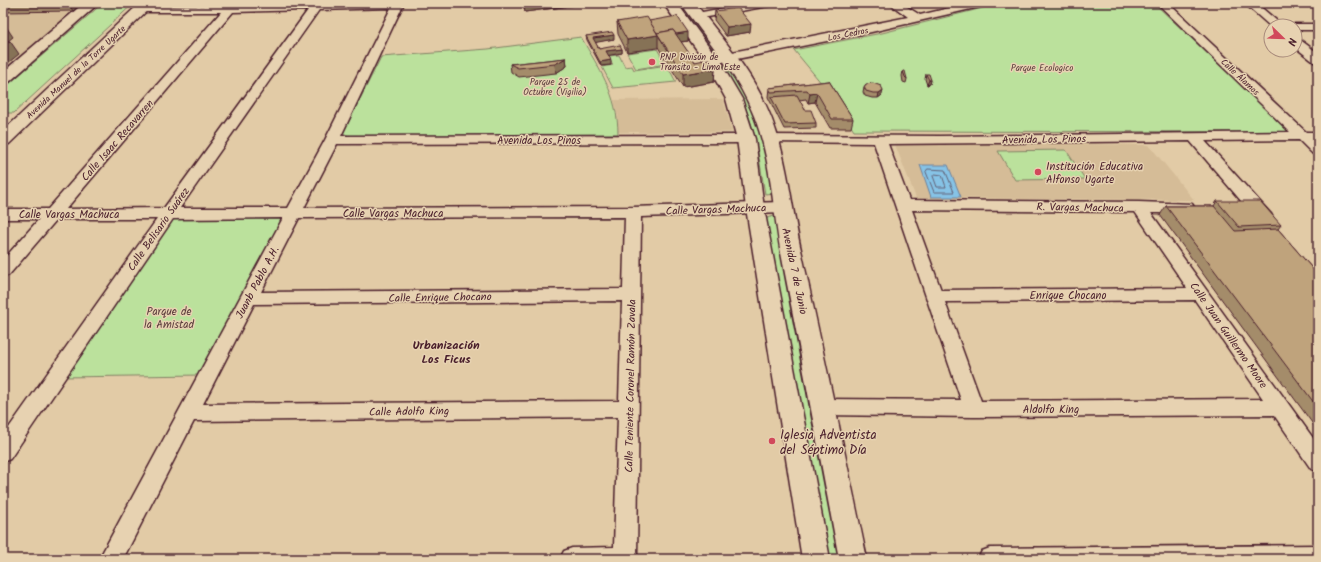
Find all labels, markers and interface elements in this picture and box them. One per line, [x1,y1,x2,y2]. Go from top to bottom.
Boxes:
north arrow [1263,18,1303,58]
street label: Avenida Manuel de la Torre Ugarte [23,22,130,123]
street label: Los Cedros [826,23,870,46]
text: N [1282,35,1301,48]
place label: PNP Divisón de Transito - Lima Este [660,50,740,75]
street label: Calle Álamos [1217,55,1263,100]
marker: PNP Divisón de Transito - Lima Este [647,57,657,67]
park label: Parque Ecologico [1011,61,1073,76]
park label: Parque 25 de Octubre (Vigilia) [523,75,587,100]
street label: Calle Isaac Recavarren [77,96,159,186]
street label: Avenida Los Pinos [1002,130,1086,150]
street label: Avenida Los Pinos [497,132,581,150]
place label: Institución Educativa Alfonso Ugarte [1046,158,1143,189]
marker: Institución Educativa Alfonso Ugarte [1033,167,1043,177]
street label: Calle Belisario Suárez [123,184,195,275]
street label: R. Vargas Machuca [1036,198,1124,218]
street label: Calle Vargas Machuca [665,199,767,221]
street label: Calle Vargas Machuca [343,205,443,223]
street label: Calle Vargas Machuca [19,206,119,224]
street label: Avenida 7 de Junio [776,226,812,316]
street label: Juanb Pablo A.H. [231,243,285,322]
street label: Calle Juan Guillermo Moore [1185,279,1272,393]
street label: Enrique Chocano [1030,287,1106,305]
street label: Calle Enrique Chocano [388,288,492,308]
street label: Calle Teniente Coronel Ramón Zavala [620,299,642,473]
park label: Parque de la Amistad [144,303,194,334]
district label: Urbanización Los Ficus [412,336,480,369]
street label: Aldolfo King [1023,401,1079,419]
street label: Calle Adolfo King [369,402,449,422]
place label: Iglesia Adventista del Séptimo Día [780,425,877,461]
marker: Iglesia Adventista del Séptimo Día [767,436,777,446]

